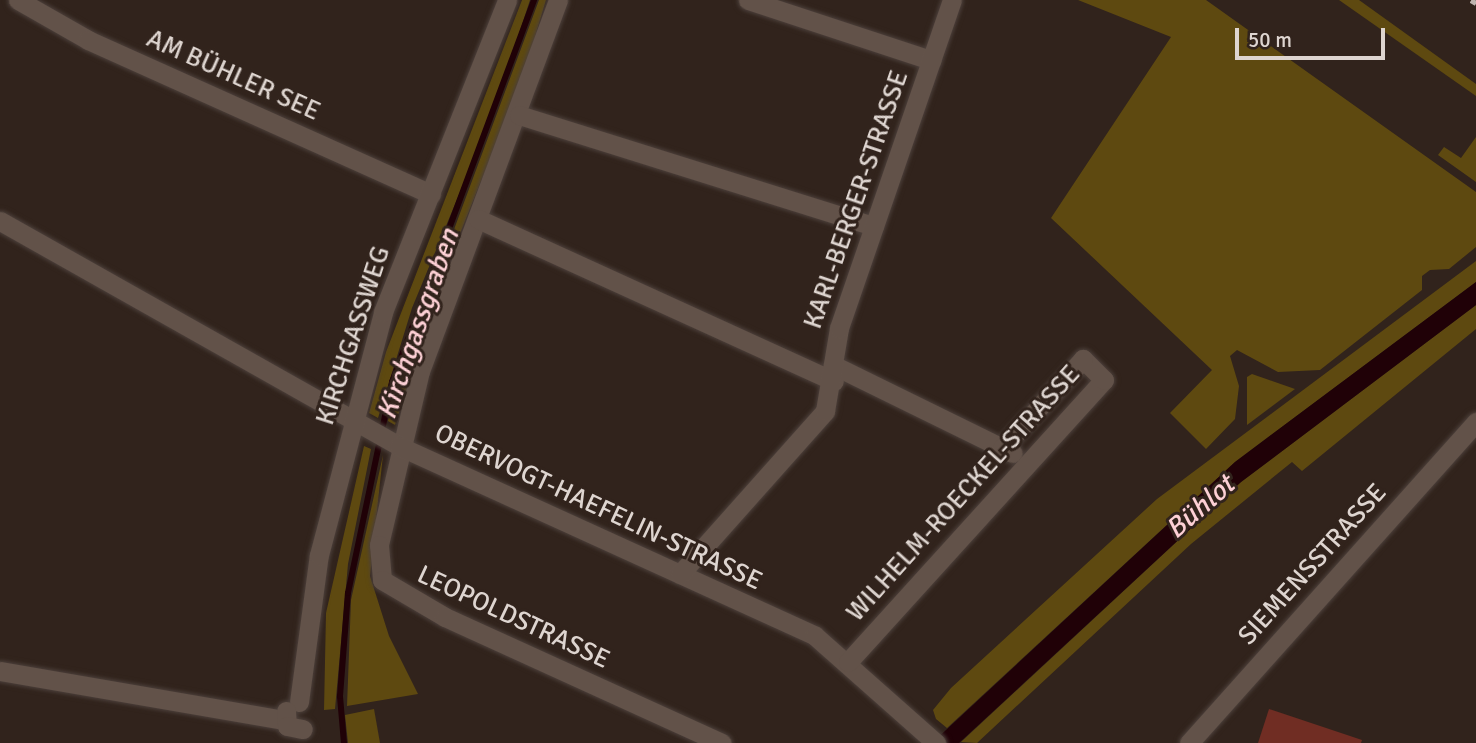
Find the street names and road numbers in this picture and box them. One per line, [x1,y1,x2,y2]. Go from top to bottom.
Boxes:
street label: AM BÜHLER SEE [141,24,325,128]
street label: KARL-BERGER-STRASSE [798,67,916,333]
street label: KIRCHGASSWEG [310,243,398,429]
street label: WILHELM-ROECKEL-STRASSE [841,359,1087,629]
street label: OBERVOGT-HAEFELIN-STRASSE [429,418,767,598]
street label: SIEMENSSTRASSE [1232,478,1394,652]
street label: LEOPOLDSTRASSE [412,560,614,676]

